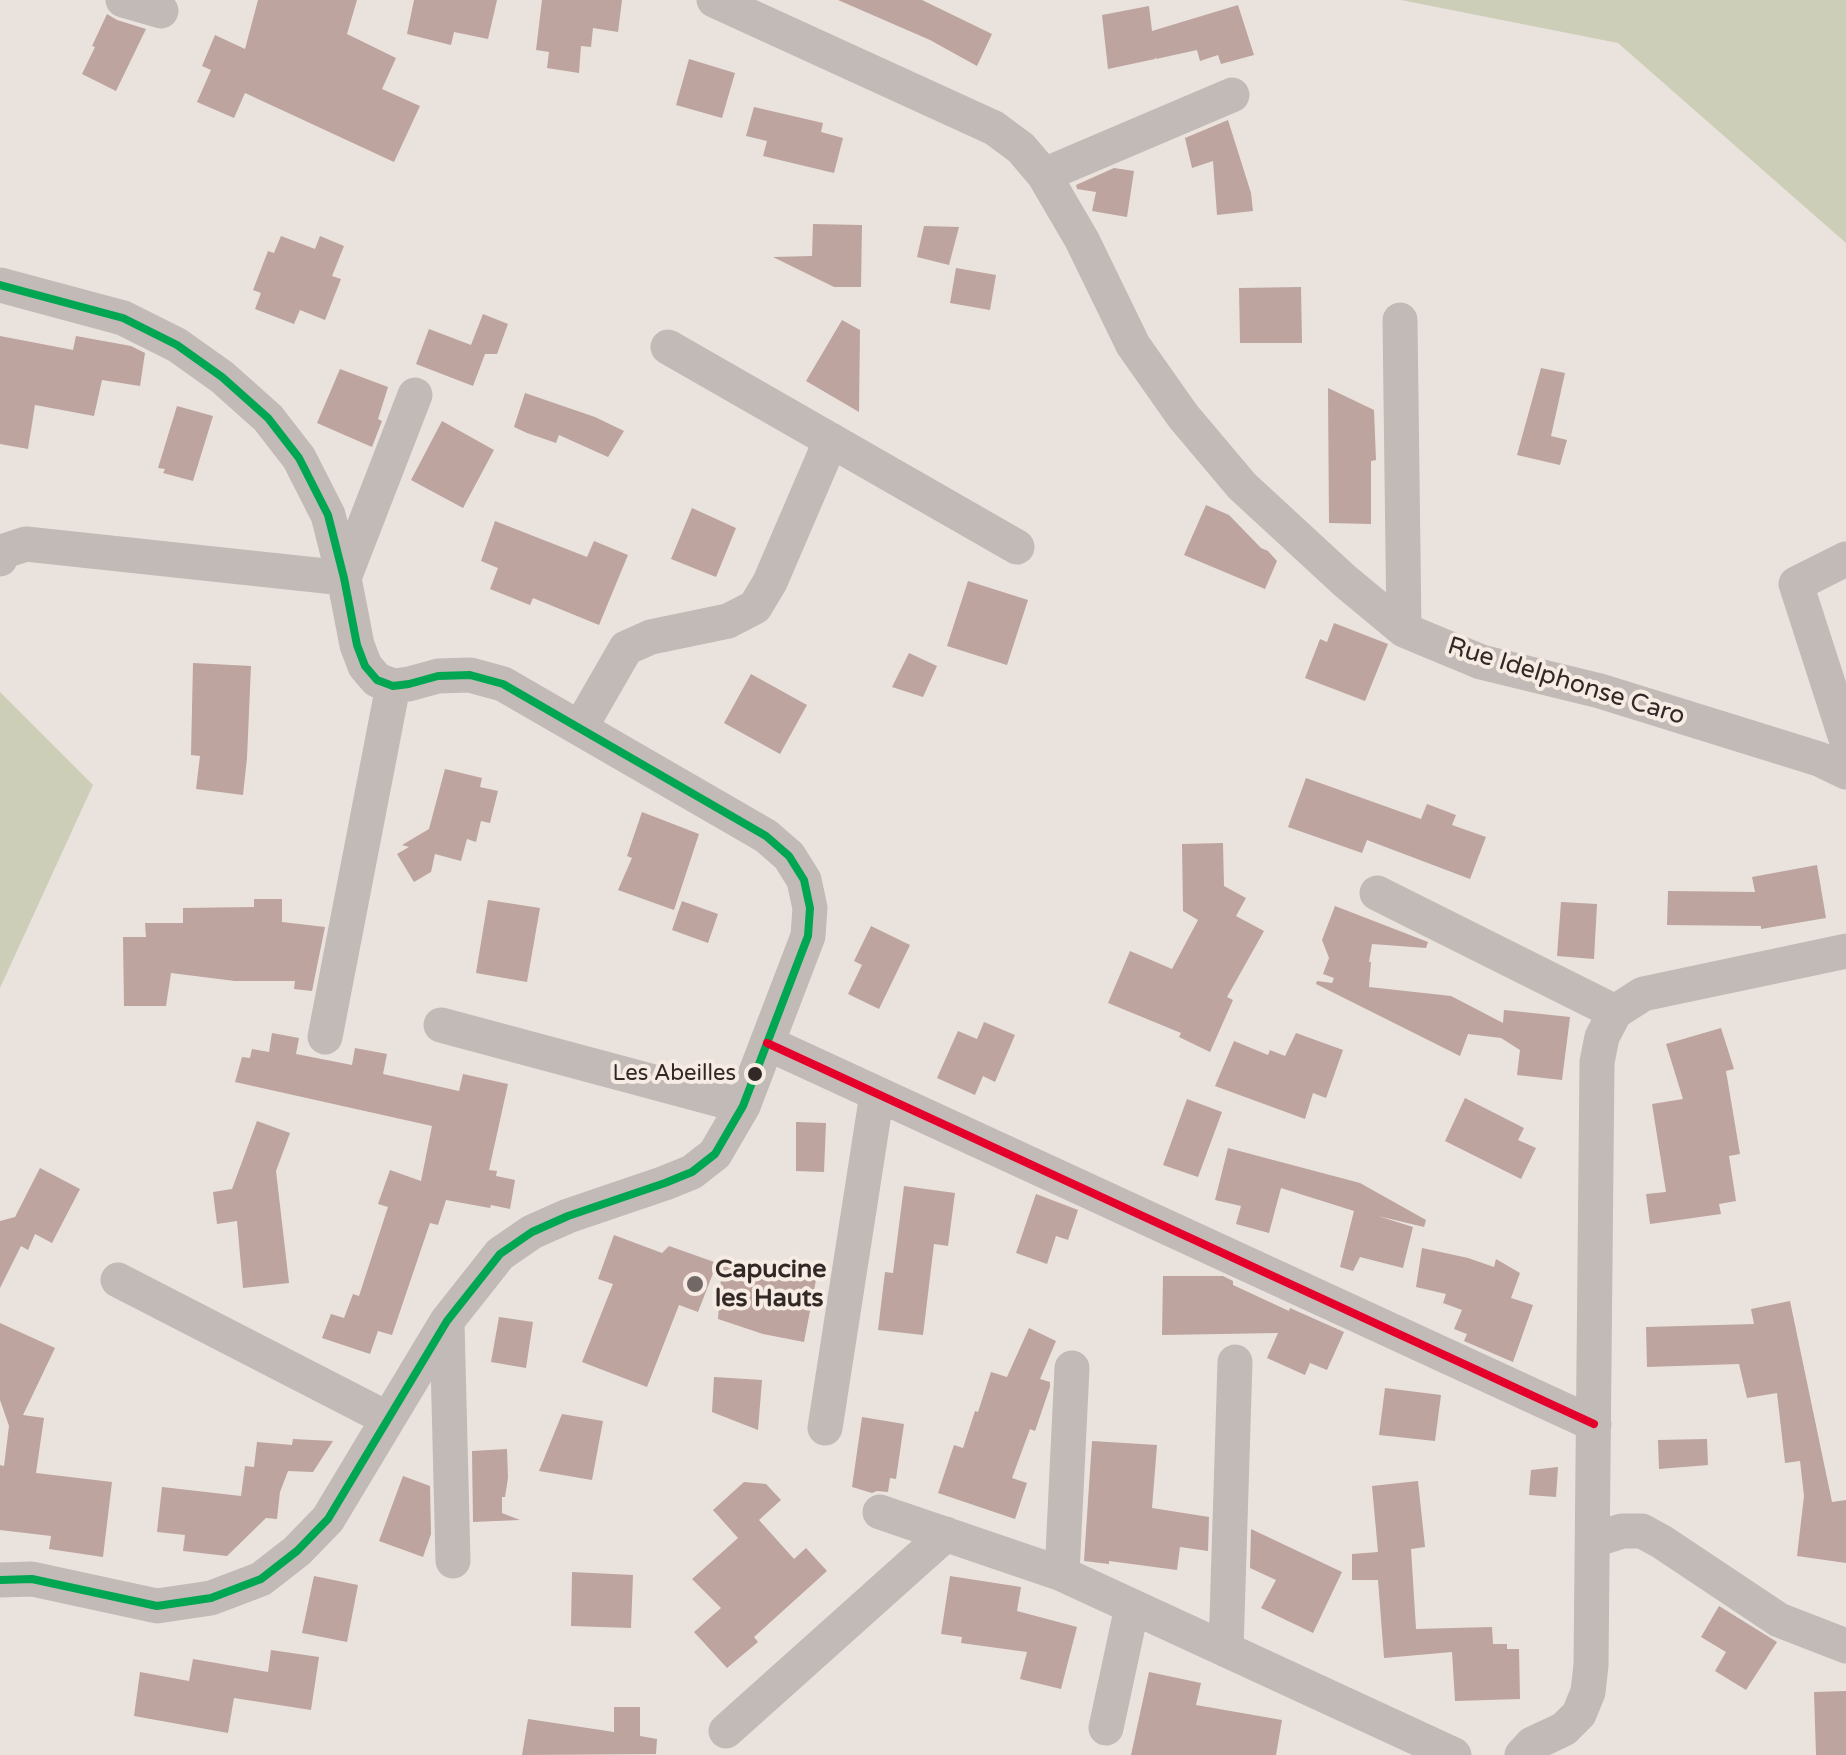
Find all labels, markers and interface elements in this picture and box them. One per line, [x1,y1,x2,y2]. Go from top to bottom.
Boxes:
street label: Rue Idelphonse Caro [1444,632,1688,732]
place label: Les Abeilles [613,1061,736,1087]
marker: Les Abeilles [745,1064,765,1084]
place label: Capucine les Hauts [715,1255,826,1314]
marker: Capucine les Hauts [684,1273,706,1295]

